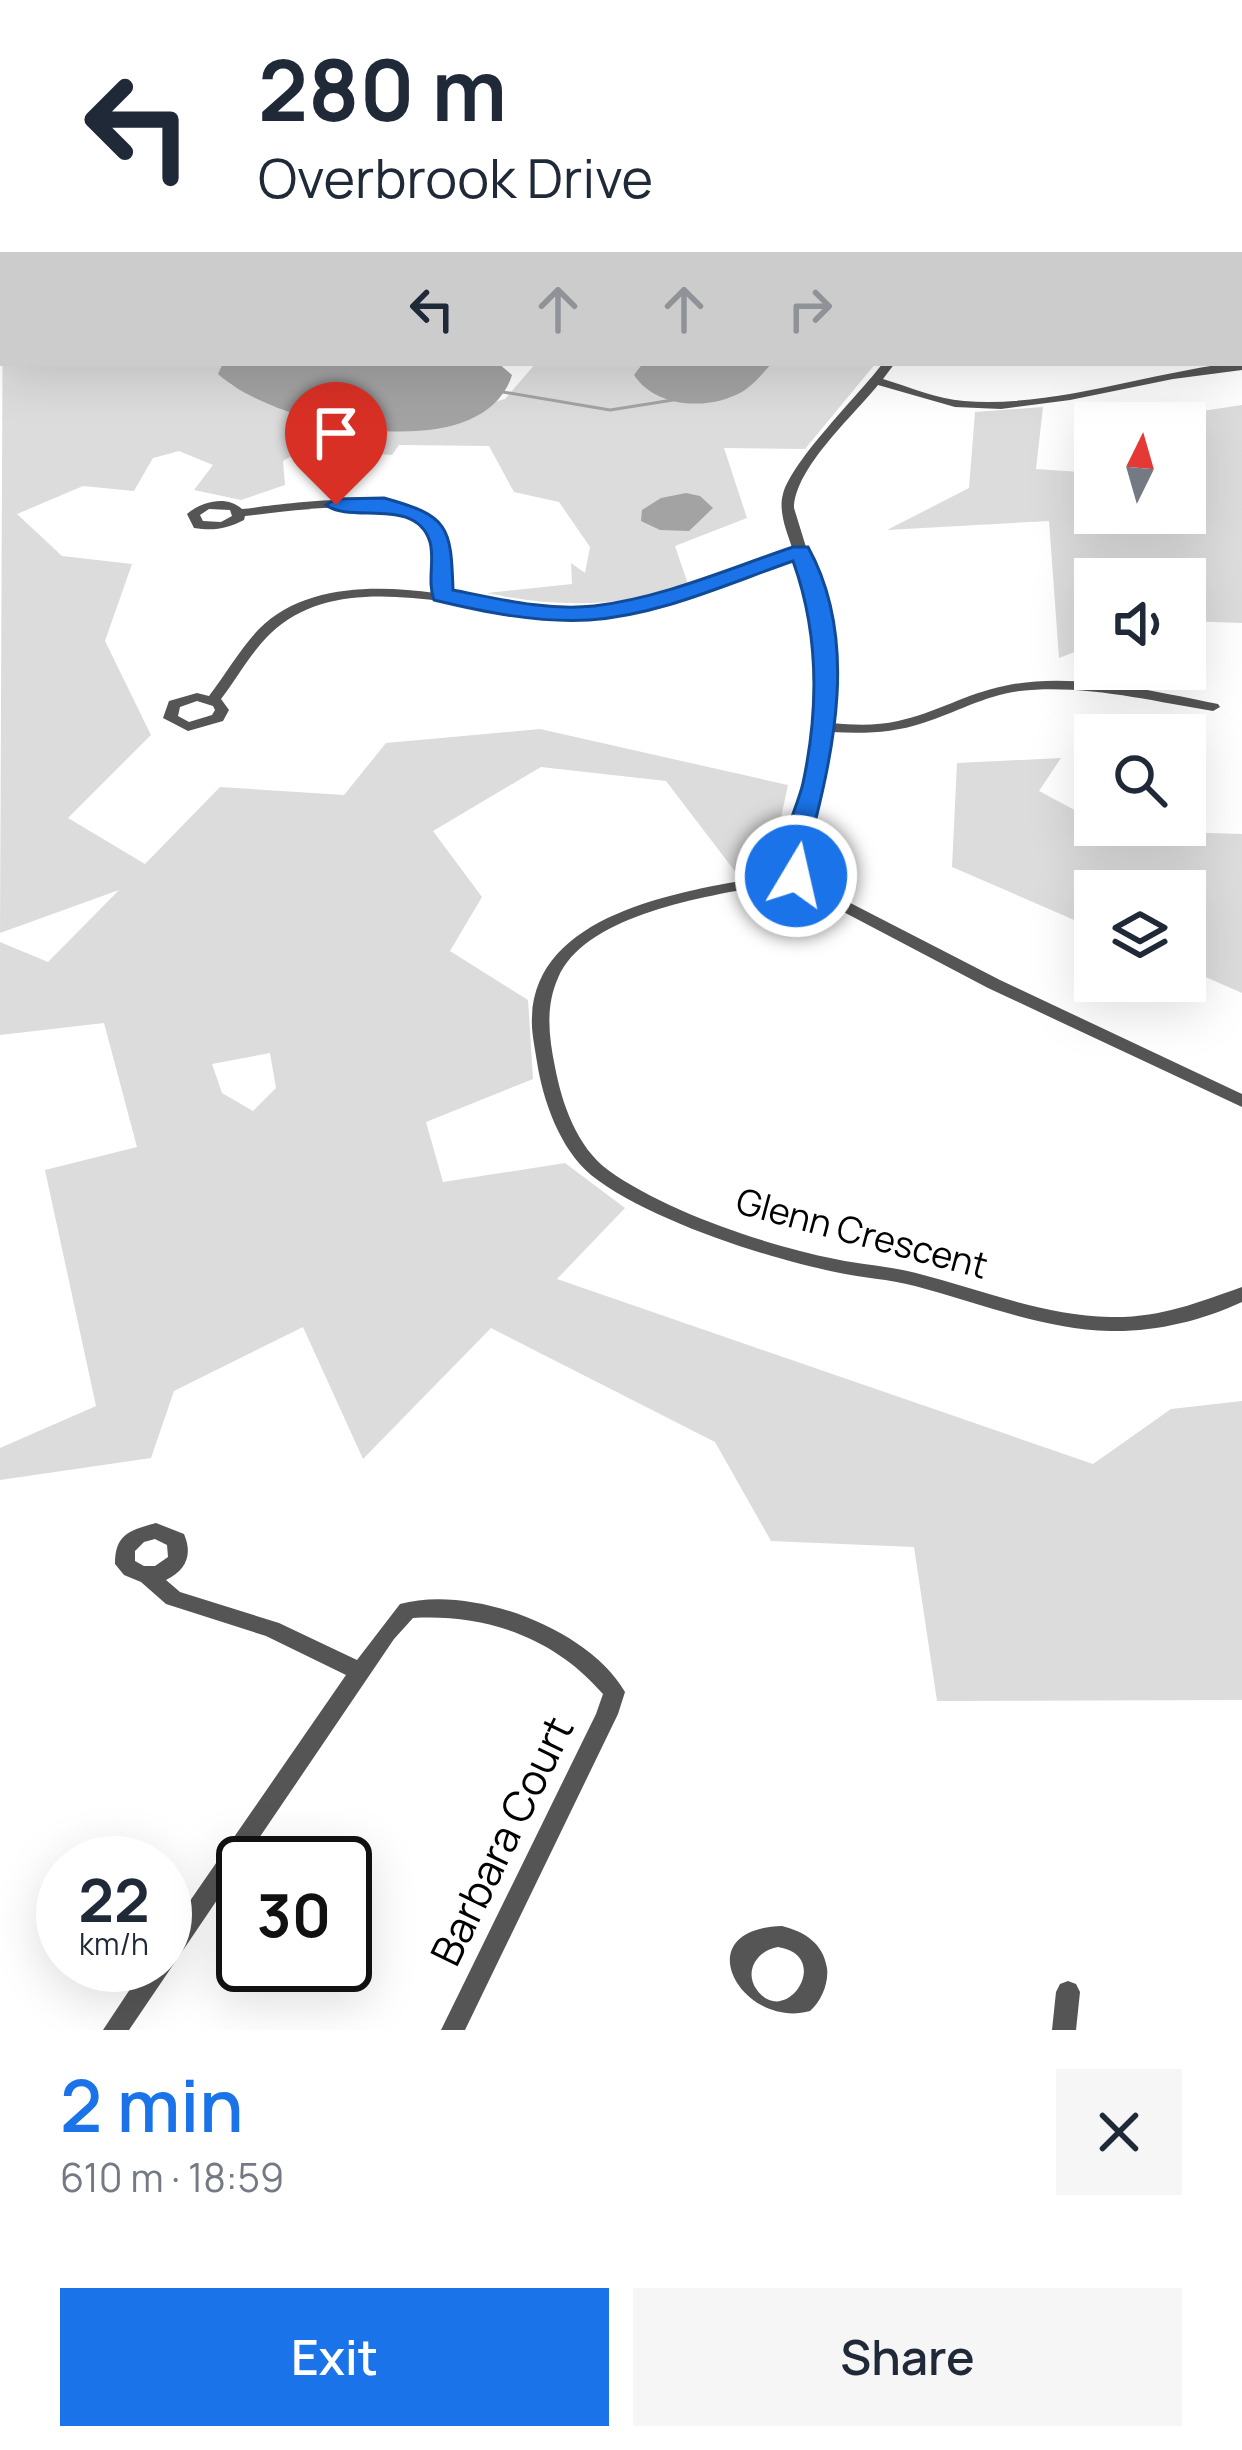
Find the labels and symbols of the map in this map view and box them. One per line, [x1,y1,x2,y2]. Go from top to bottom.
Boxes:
pin [285,382,387,505]
north arrow [1074,402,1206,534]
position arrow [733,813,859,939]
street label: Glenn Crescent [731,1175,993,1290]
street label: Barbara Court [416,1706,586,1975]
speed limit sign: 30 [216,1836,372,1992]

